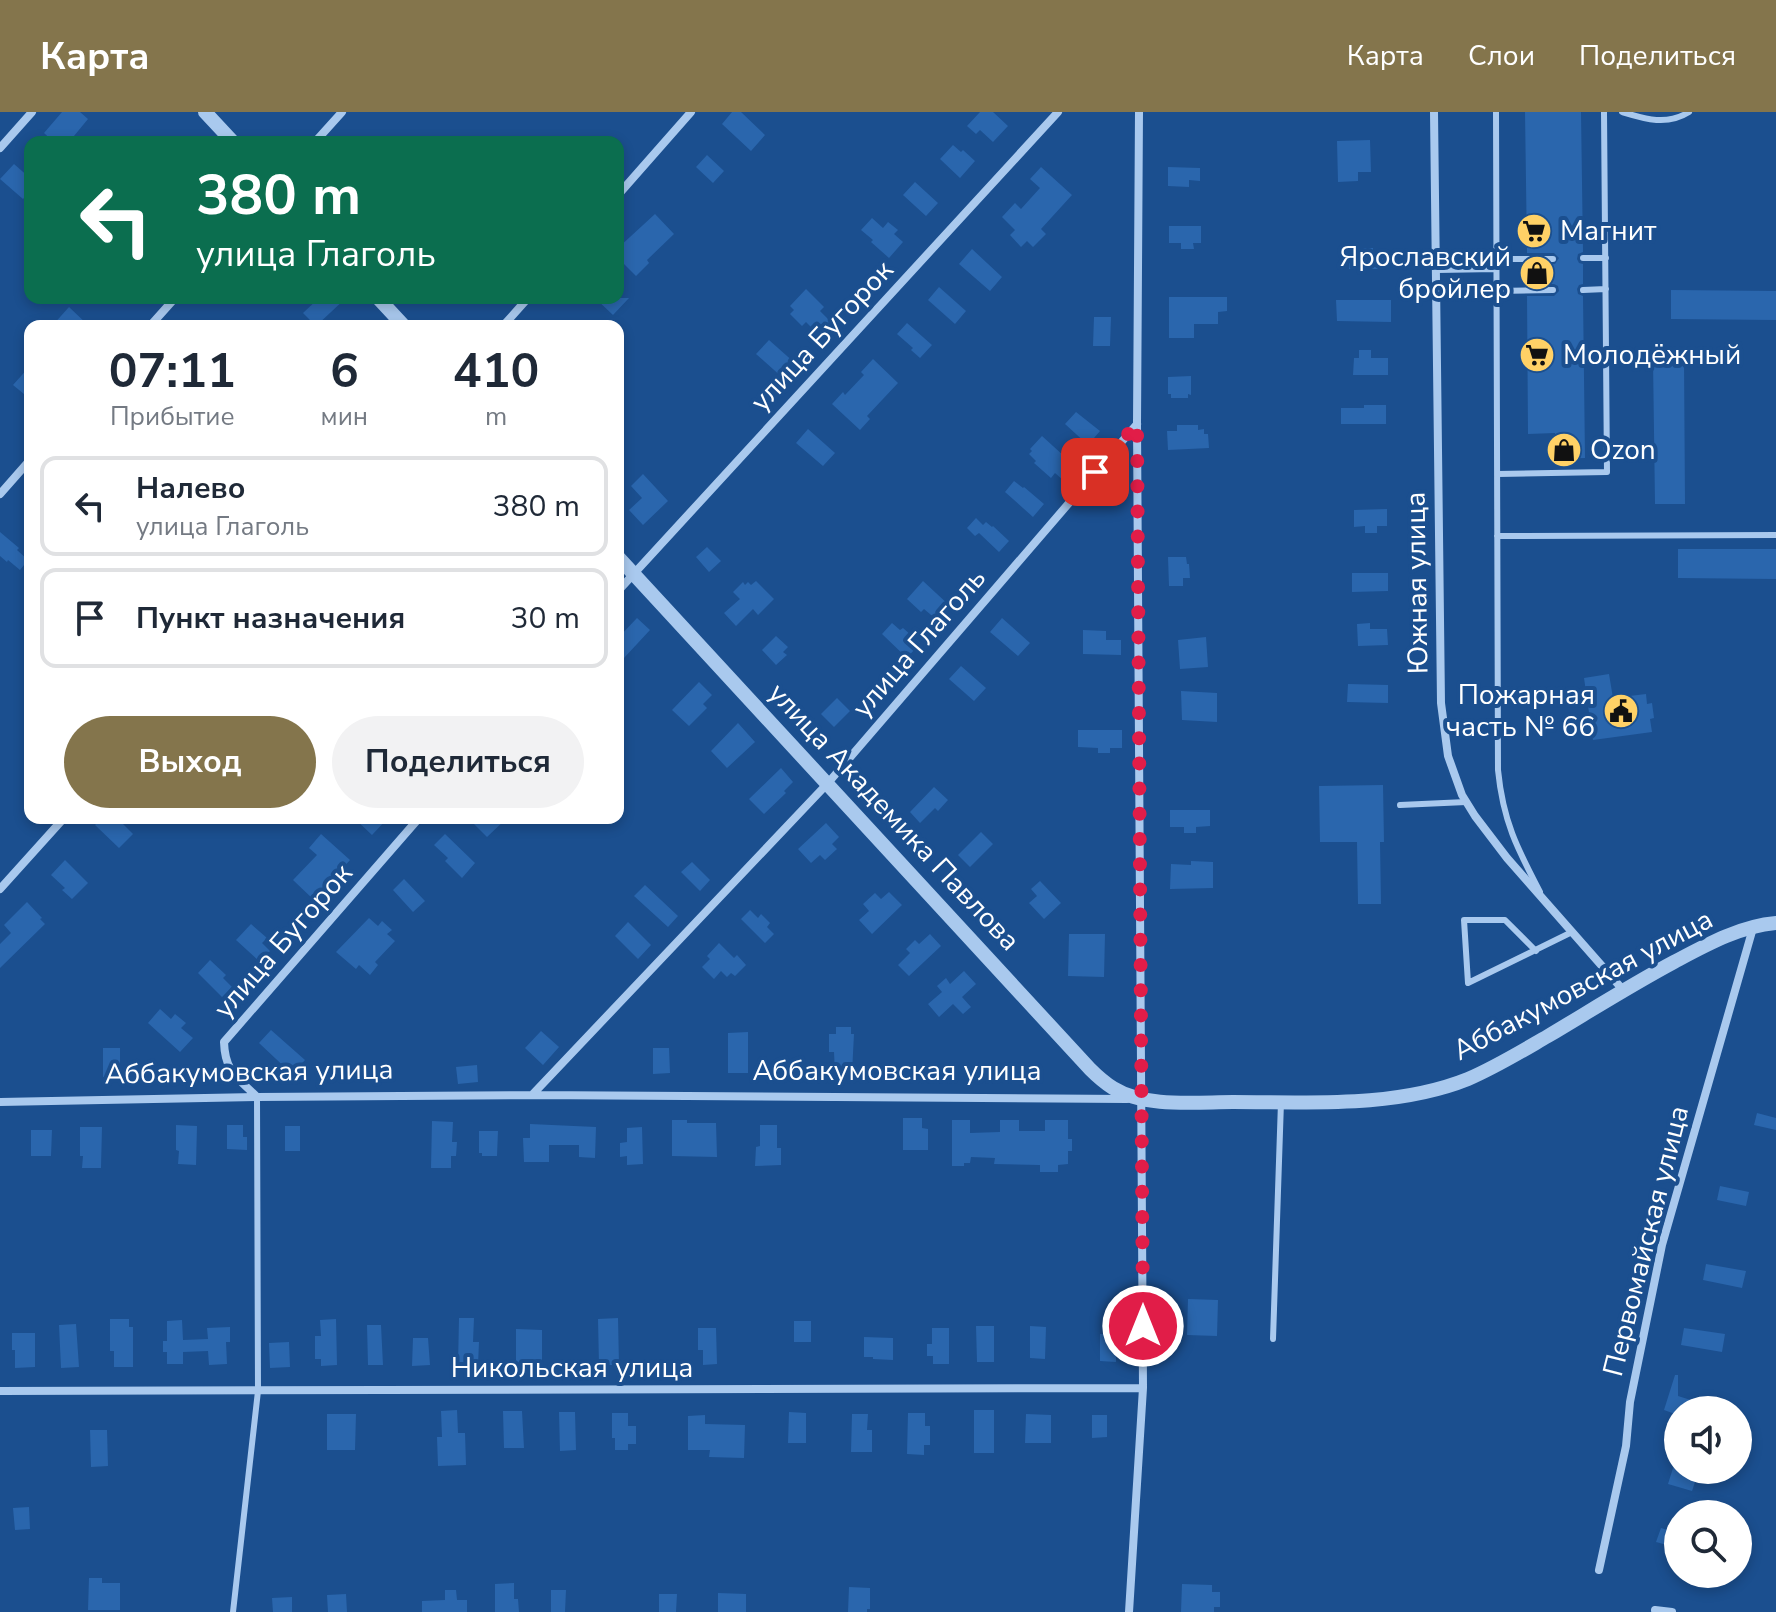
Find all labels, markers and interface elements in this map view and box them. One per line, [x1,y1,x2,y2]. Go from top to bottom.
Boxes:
text: Карта [40,31,150,82]
text: Карта [1347,37,1424,75]
text: Слои [1468,37,1535,75]
text: Поделиться [1579,37,1736,75]
text: 380 m [196,157,361,234]
icon: left [64,168,168,272]
supermarket icon: Магнит [1515,212,1553,250]
place label: Магнит [1560,212,1657,250]
text: улица Глаголь [196,230,436,279]
place label: Ярославский бройлер [1339,238,1511,308]
street label: улица Бугорок [742,252,902,420]
shop icon: Ярославский бройлер [1518,254,1556,292]
supermarket icon: Молодёжный [1518,336,1556,374]
place label: Молодёжный [1563,336,1741,374]
text: 07:11 [109,338,236,404]
text: 6 [330,338,359,404]
text: 410 [453,338,539,404]
text: Прибытие [110,399,235,434]
text: мин [321,399,368,434]
text: m [485,399,507,434]
shop icon: Ozon [1545,431,1583,469]
place label: Ozon [1590,431,1656,469]
pin [1061,438,1129,506]
icon: arrive [1073,450,1117,494]
text: Налево [136,468,245,509]
icon: left [68,484,112,528]
text: 380 m [493,486,580,527]
street label: Южная улица [1396,492,1438,674]
text: улица Глаголь [136,509,309,544]
street label: улица Глаголь [843,560,995,726]
icon: arrive [68,596,112,640]
text: Пункт назначения [136,598,405,639]
text: 30 m [511,598,580,639]
street label: улица Академика Павлова [760,675,1028,959]
place label: Пожарная часть № 66 [1446,676,1595,746]
public building icon: Пожарная часть № 66 [1602,692,1640,730]
button: Выход [64,716,316,808]
button: Поделиться [332,716,584,808]
street label: улица Бугорок [205,855,361,1027]
street label: Аббакумовская улица [1446,900,1720,1070]
street label: Аббакумовская улица [104,1050,394,1094]
street label: Аббакумовская улица [752,1052,1042,1090]
street label: Первомайская улица [1594,1102,1698,1380]
position arrow [1101,1284,1185,1368]
street label: Никольская улица [451,1349,693,1387]
map controls [1664,1396,1752,1588]
button: sound [1664,1396,1752,1484]
button: search [1664,1500,1752,1588]

